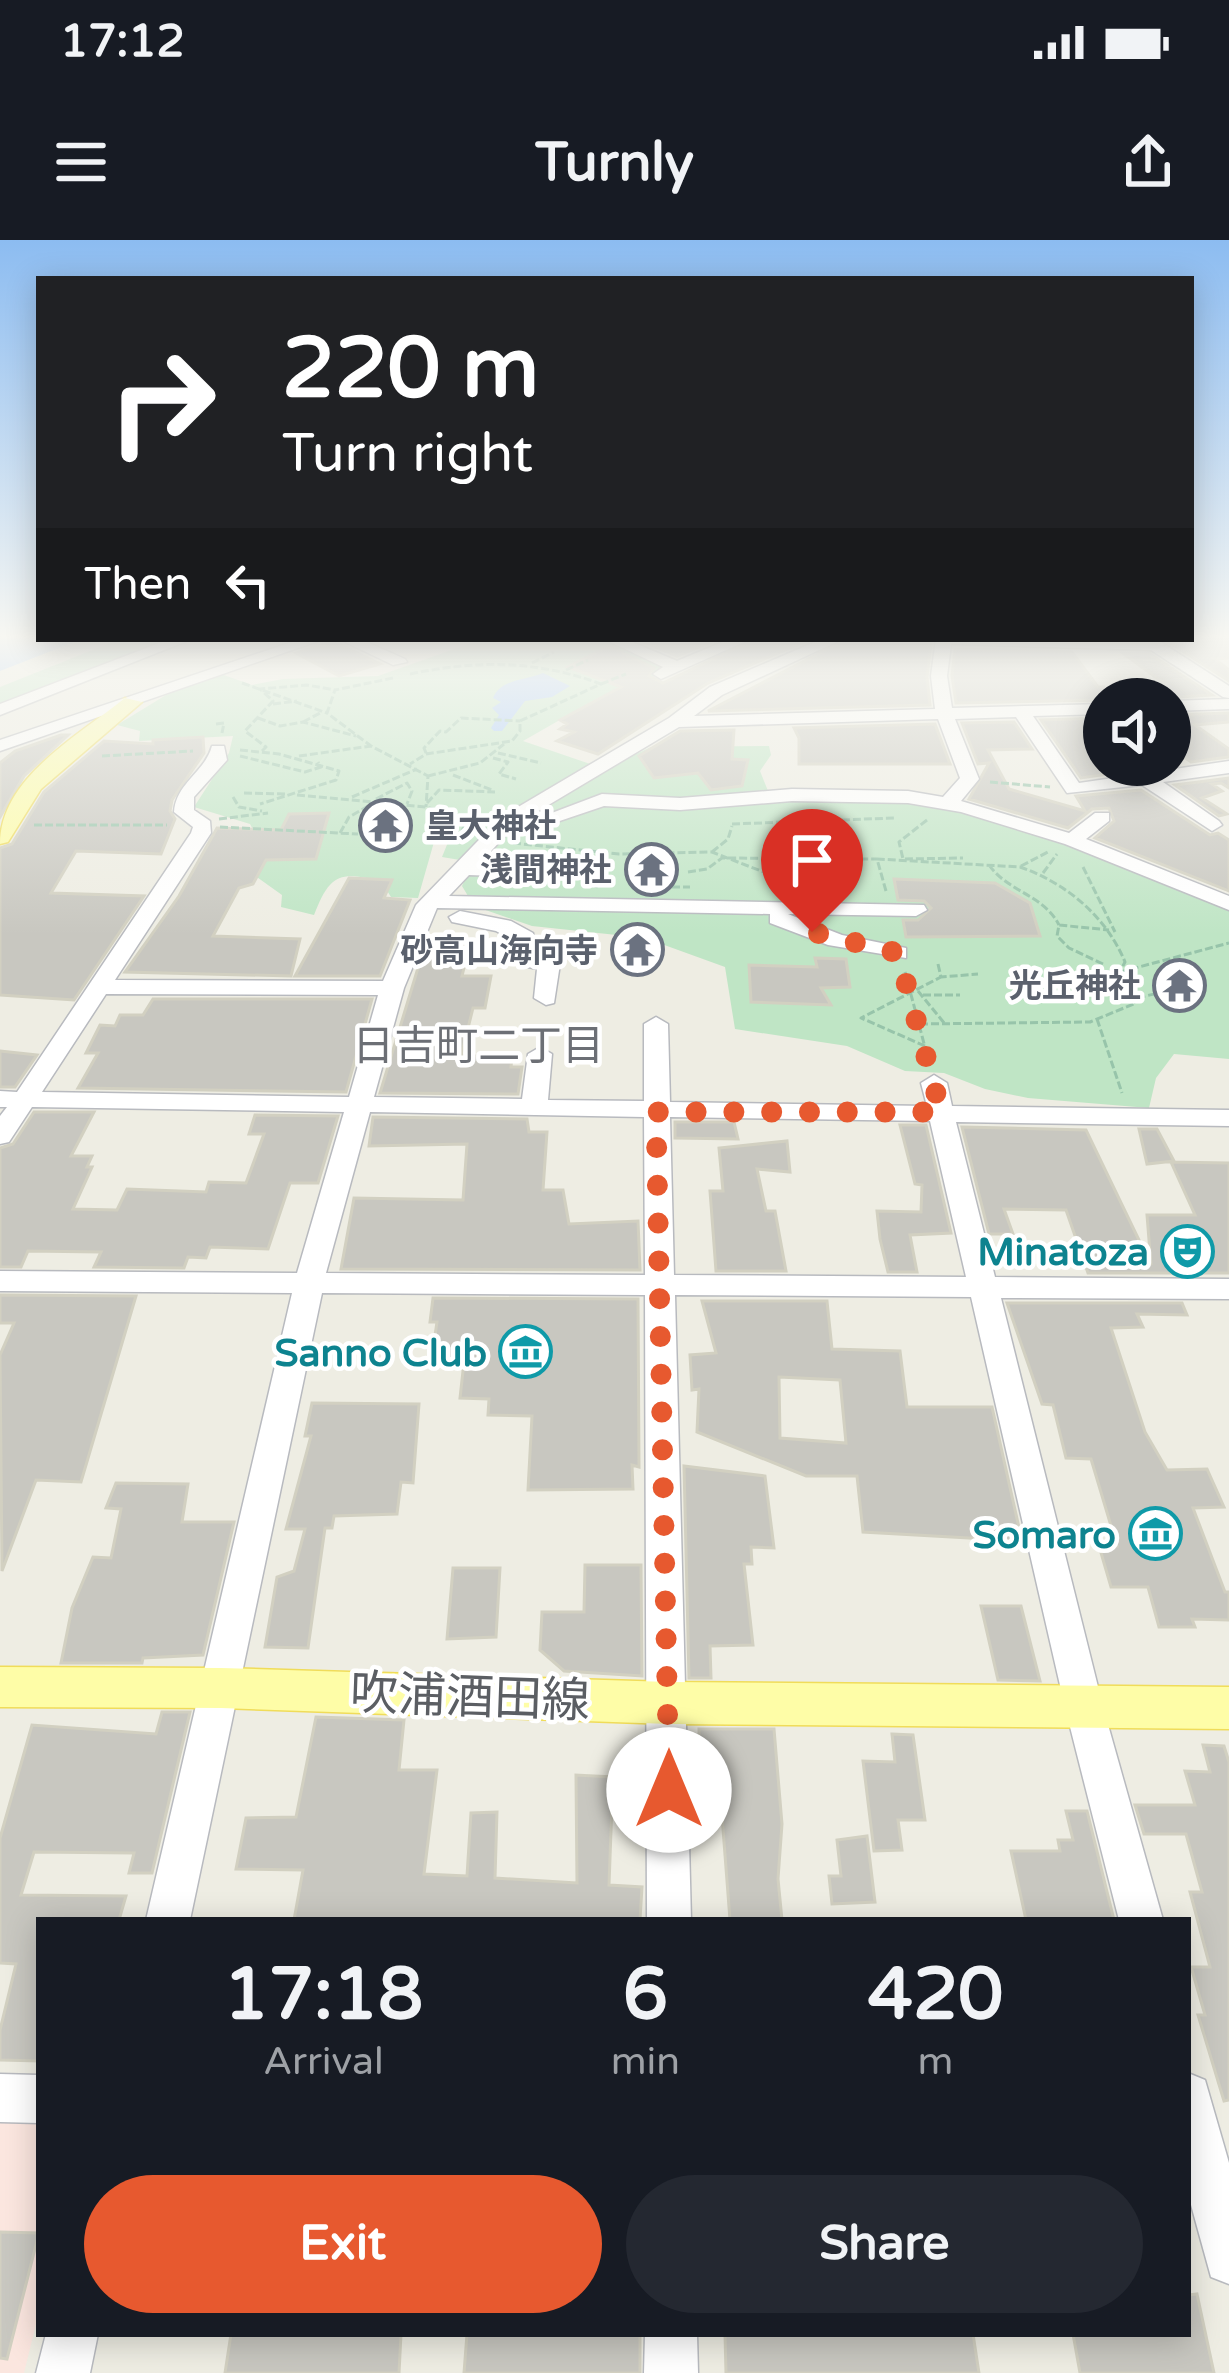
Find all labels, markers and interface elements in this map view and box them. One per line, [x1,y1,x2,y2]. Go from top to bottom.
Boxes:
text: 17:12 [60,15,185,69]
icon: menu [48,129,114,195]
icon: share [1115,129,1181,195]
text: Turnly [535,130,694,195]
text: 220 m [282,319,539,420]
icon: right [84,324,240,480]
text: Turn right [282,421,533,486]
icon: left [215,552,281,618]
text: Then [84,558,191,612]
map controls [1083,678,1191,786]
button: sound [1083,678,1191,786]
temple icon: 皇大神社 [358,797,414,853]
place label: 皇大神社 [425,807,557,846]
pin [761,809,863,932]
icon: arrive [779,827,845,893]
temple icon: 浅間神社 [623,841,679,897]
place label: 浅間神社 [480,851,612,890]
temple icon: 砂高山海向寺 [609,922,665,978]
place label: 砂高山海向寺 [400,932,598,971]
temple icon: 光丘神社 [1152,957,1208,1013]
place label: 光丘神社 [1009,967,1141,1006]
district label: 日吉町二丁目 [352,1021,604,1072]
theatre icon: Minatoza [1160,1223,1216,1279]
place label: Minatoza [977,1229,1149,1276]
museum icon: Sanno Club [498,1324,554,1380]
place label: Sanno Club [275,1330,487,1377]
museum icon: Somaro [1127,1506,1183,1562]
place label: Somaro [972,1512,1116,1559]
street label: 吹浦酒田線 [349,1665,591,1731]
position arrow [606,1727,732,1853]
text: 17:18 [224,1952,423,2039]
text: 6 [623,1952,668,2039]
text: 420 [868,1952,1003,2039]
text: Arrival [263,2038,384,2085]
text: min [611,2038,680,2085]
text: m [918,2038,953,2085]
button: Exit [84,2175,602,2313]
button: Share [626,2175,1143,2313]

